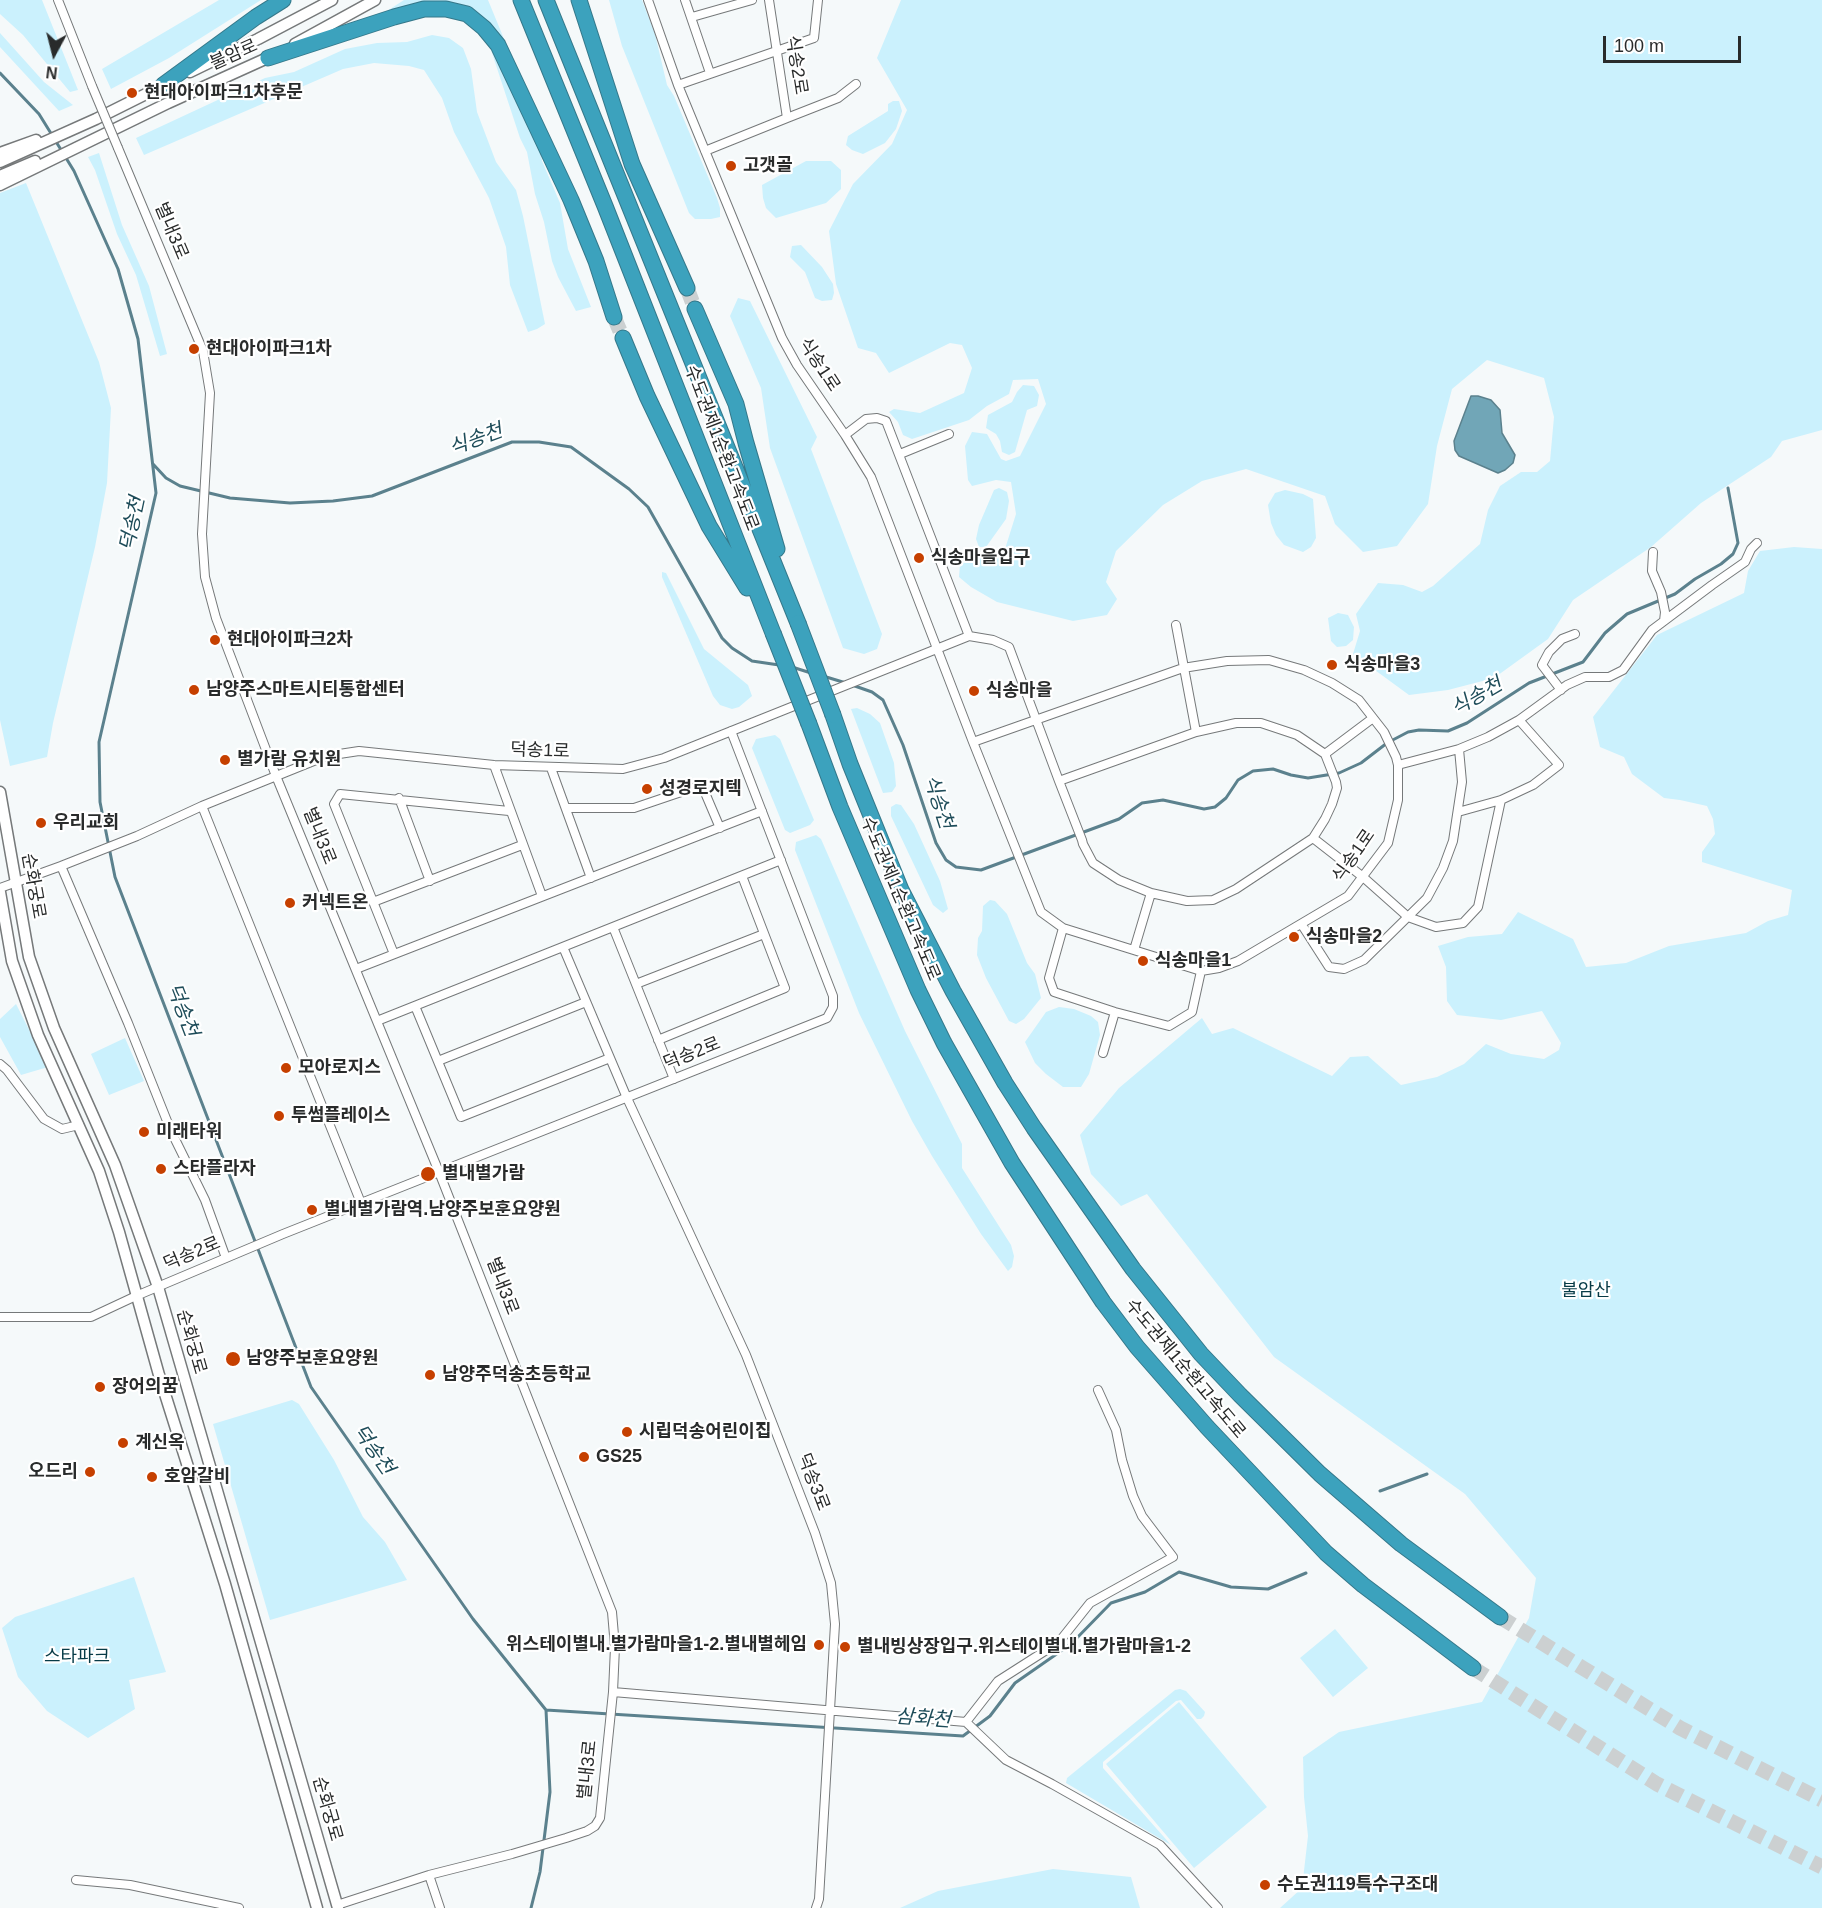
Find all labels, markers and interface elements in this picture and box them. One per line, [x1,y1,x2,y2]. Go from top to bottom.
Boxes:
north arrow [24,24,84,84]
scale bar [1606,24,1744,62]
street label: 식송2로 [781,34,811,96]
street label: 불암로 [207,35,261,75]
text: 100 m [1614,36,1664,56]
text: N [45,63,59,82]
place label: 현대아이파크1차후문 [144,82,303,104]
marker: 현대아이파크1차후문 [125,86,139,100]
place label: 고갯골 [743,155,793,177]
marker: 고갯골 [724,159,738,173]
street label: 별내3로 [149,199,193,263]
street label: 식송1로 [794,334,844,396]
place label: 현대아이파크1차 [206,338,332,360]
marker: 현대아이파크1차 [187,342,201,356]
street label: 수도권제1순환고속도로 [679,362,763,534]
water label: 식송천 [446,419,506,461]
water label: 덕송천 [116,495,150,553]
place label: 식송마을입구 [931,547,1030,569]
marker: 식송마을입구 [912,551,926,565]
place label: 현대아이파크2차 [227,629,353,651]
marker: 현대아이파크2차 [208,633,222,647]
place label: 식송마을3 [1344,654,1420,676]
marker: 식송마을3 [1325,658,1339,672]
water label: 식송천 [1447,673,1507,721]
place label: 남양주스마트시티통합센터 [206,679,405,701]
place label: 식송마을 [986,680,1052,702]
marker: 남양주스마트시티통합센터 [187,683,201,697]
marker: 식송마을 [967,684,981,698]
street label: 덕송1로 [510,739,570,763]
place label: 별가람 유치원 [237,749,341,771]
marker: 별가람 유치원 [218,753,232,767]
water label: 식송천 [918,772,958,832]
place label: 성경로지텍 [659,778,742,800]
marker: 성경로지텍 [640,782,654,796]
street label: 별내3로 [298,804,340,868]
place label: 우리교회 [53,812,119,834]
street label: 수도권제1순환고속도로 [856,814,944,984]
marker: 우리교회 [34,816,48,830]
street label: 식송1로 [1328,825,1380,887]
street label: 순화궁로 [17,852,49,920]
place label: 커넥트온 [302,892,368,914]
marker: 커넥트온 [283,896,297,910]
place label: 식송마을2 [1306,926,1382,948]
marker: 식송마을2 [1287,930,1301,944]
place label: 식송마을1 [1155,950,1231,972]
marker: 식송마을1 [1136,954,1150,968]
water label: 덕송천 [161,980,203,1040]
street label: 덕송2로 [660,1033,724,1075]
place label: 모아로지스 [298,1057,381,1079]
marker: 모아로지스 [279,1061,293,1075]
place label: 투썸플레이스 [291,1105,390,1127]
marker: 투썸플레이스 [272,1109,286,1123]
place label: 미래타워 [156,1121,222,1143]
marker: 미래타워 [137,1125,151,1139]
place label: 스타플라자 [173,1158,256,1180]
marker: 스타플라자 [154,1162,168,1176]
place label: 별내별가람 [442,1163,525,1185]
marker: 별내별가람 [419,1165,437,1183]
place label: 별내별가람역.남양주보훈요양원 [324,1199,561,1221]
marker: 별내별가람역.남양주보훈요양원 [305,1203,319,1217]
street label: 덕송2로 [160,1232,224,1276]
street label: 별내3로 [481,1254,523,1318]
park label: 불암산 [1561,1280,1611,1302]
street label: 수도권제1순환고속도로 [1120,1295,1250,1443]
street label: 순화궁로 [171,1307,211,1377]
place label: 남양주보훈요양원 [246,1348,378,1370]
marker: 남양주보훈요양원 [224,1350,242,1368]
place label: 남양주덕송초등학교 [442,1364,591,1386]
marker: 남양주덕송초등학교 [423,1368,437,1382]
place label: 장어의꿈 [112,1376,178,1398]
marker: 장어의꿈 [93,1380,107,1394]
water label: 덕송천 [347,1421,399,1479]
place label: 시립덕송어린이집 [639,1421,771,1443]
marker: 시립덕송어린이집 [620,1425,634,1439]
place label: 계신옥 [135,1432,185,1454]
marker: 계신옥 [116,1436,130,1450]
place label: GS25 [596,1446,642,1468]
marker: GS25 [577,1450,591,1464]
street label: 덕송3로 [792,1450,834,1514]
place label: 오드리 [28,1461,78,1483]
marker: 오드리 [83,1465,97,1479]
place label: 호암갈비 [164,1466,230,1488]
marker: 호암갈비 [145,1470,159,1484]
place label: 위스테이별내.별가람마을1-2.별내별헤임 [506,1634,807,1656]
place label: 별내빙상장입구.위스테이별내.별가람마을1-2 [857,1636,1191,1658]
marker: 위스테이별내.별가람마을1-2.별내별헤임 [812,1638,826,1652]
marker: 별내빙상장입구.위스테이별내.별가람마을1-2 [838,1640,852,1654]
park label: 스타파크 [44,1646,110,1668]
water label: 삼화천 [895,1705,951,1733]
street label: 별내3로 [574,1739,602,1801]
street label: 순화궁로 [307,1774,347,1844]
place label: 수도권119특수구조대 [1277,1874,1439,1896]
marker: 수도권119특수구조대 [1258,1878,1272,1892]

